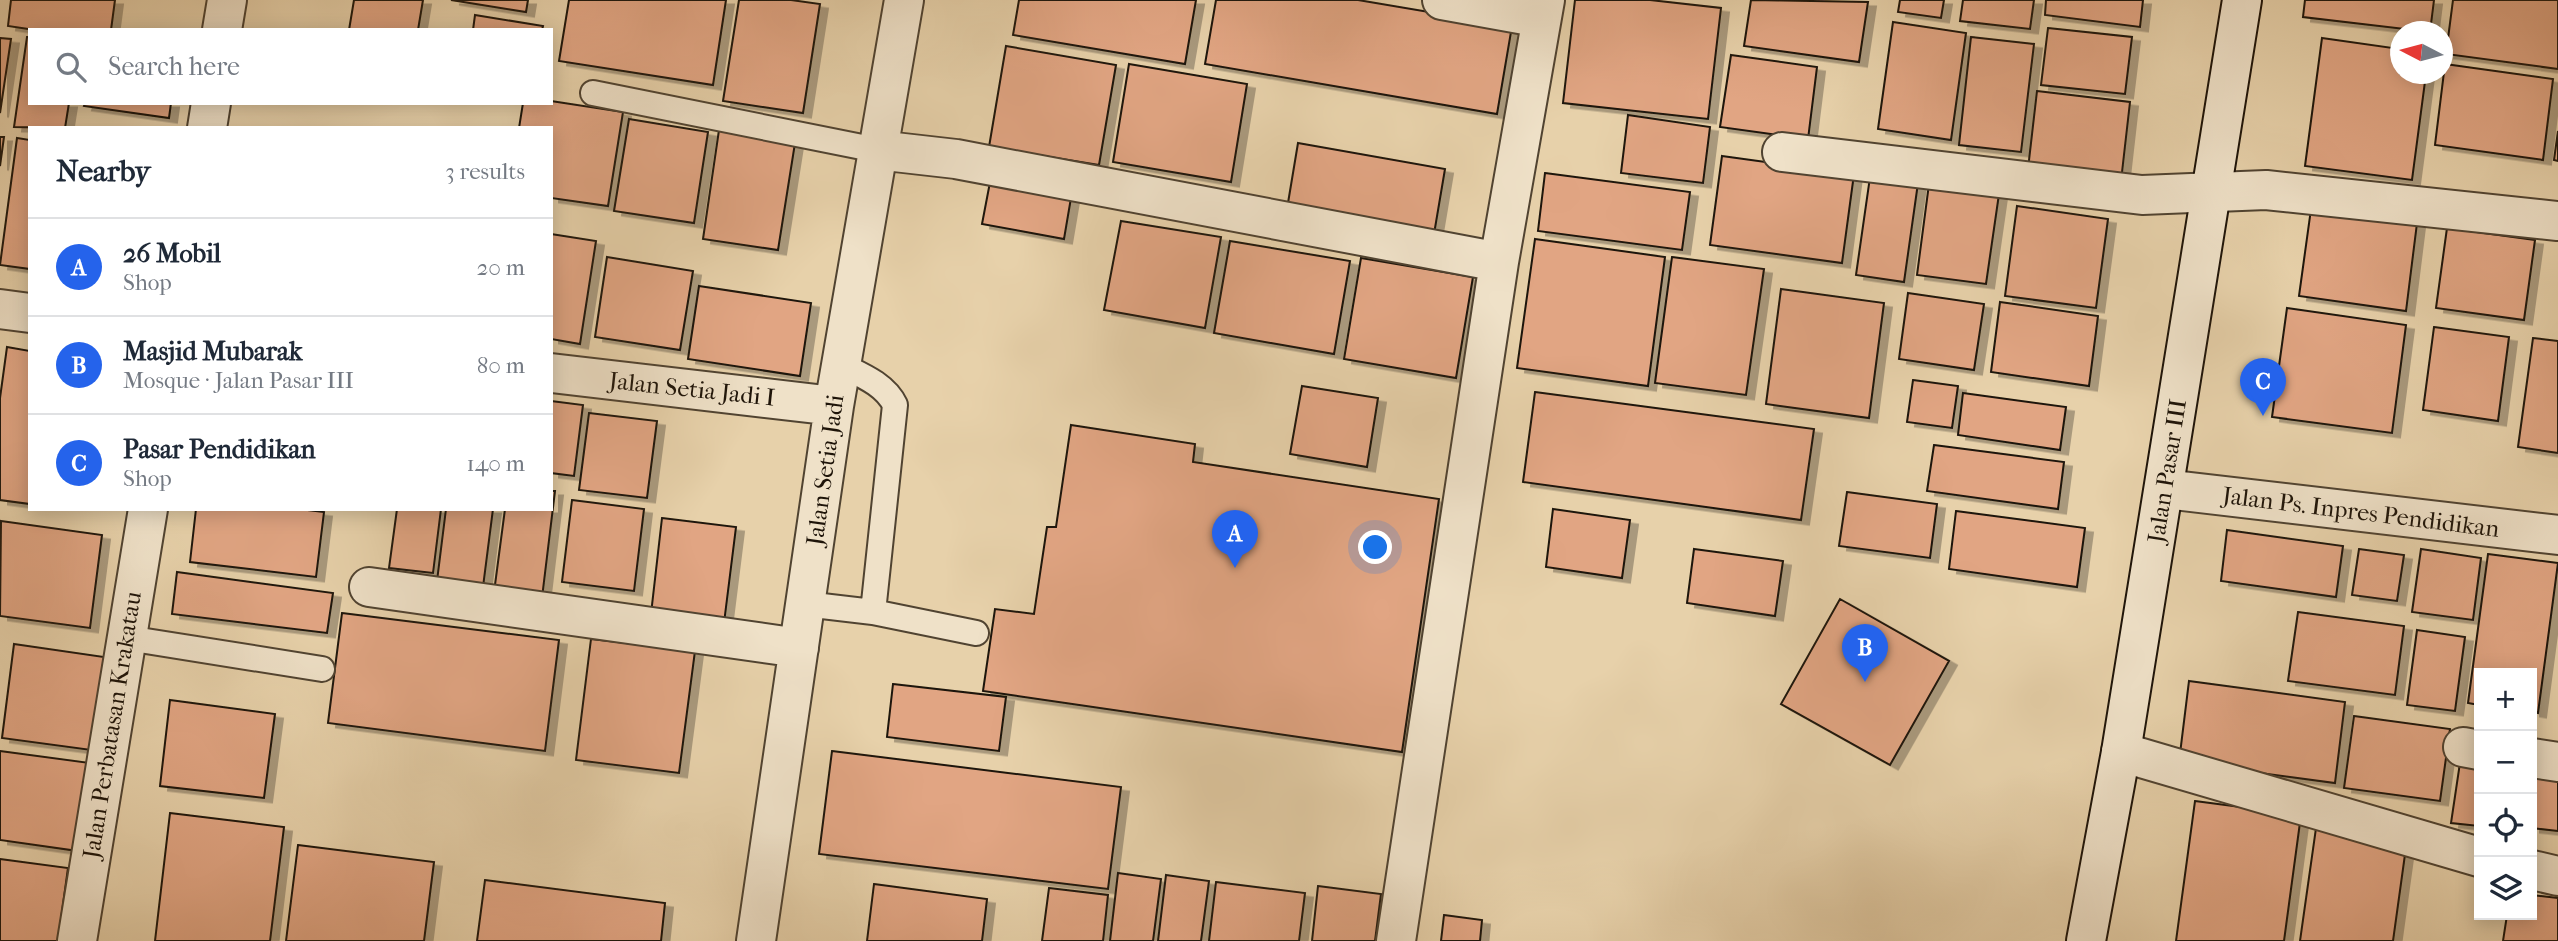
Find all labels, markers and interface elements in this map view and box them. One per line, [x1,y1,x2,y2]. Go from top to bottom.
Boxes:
north arrow [2390,21,2453,84]
search box [28,28,553,105]
icon: search [52,48,90,86]
text: Search here [108,51,240,82]
text: Nearby [56,154,151,189]
text: 3 results [445,158,525,185]
text: 26 Mobil [123,238,221,269]
text: A [72,254,86,281]
text: 20 m [476,254,525,281]
text: Shop [123,269,172,296]
text: Masjid Mubarak [123,336,303,367]
text: B [72,352,86,379]
text: 80 m [477,352,525,379]
pin: C [2240,358,2286,416]
street label: Jalan Setia Jadi I [606,366,776,412]
text: Mosque · Jalan Pasar III [123,367,354,394]
street label: Jalan Setia Jadi [800,393,849,549]
street label: Jalan Pasar III [2142,397,2192,547]
text: Pasar Pendidikan [123,434,316,465]
text: C [71,450,87,477]
text: 140 m [466,450,525,477]
text: Shop [123,465,172,492]
street label: Jalan Ps. Inpres Pendidikan [2219,481,2501,543]
pin: A [1212,510,1258,568]
your location [1358,530,1392,564]
street label: Jalan Perbatasan Krakatau [77,589,147,863]
pin: B [1842,624,1888,682]
map controls [2474,668,2537,920]
button: + [2474,668,2537,731]
button: − [2474,731,2537,794]
button: locate [2474,794,2537,857]
button: layers [2474,857,2537,920]

